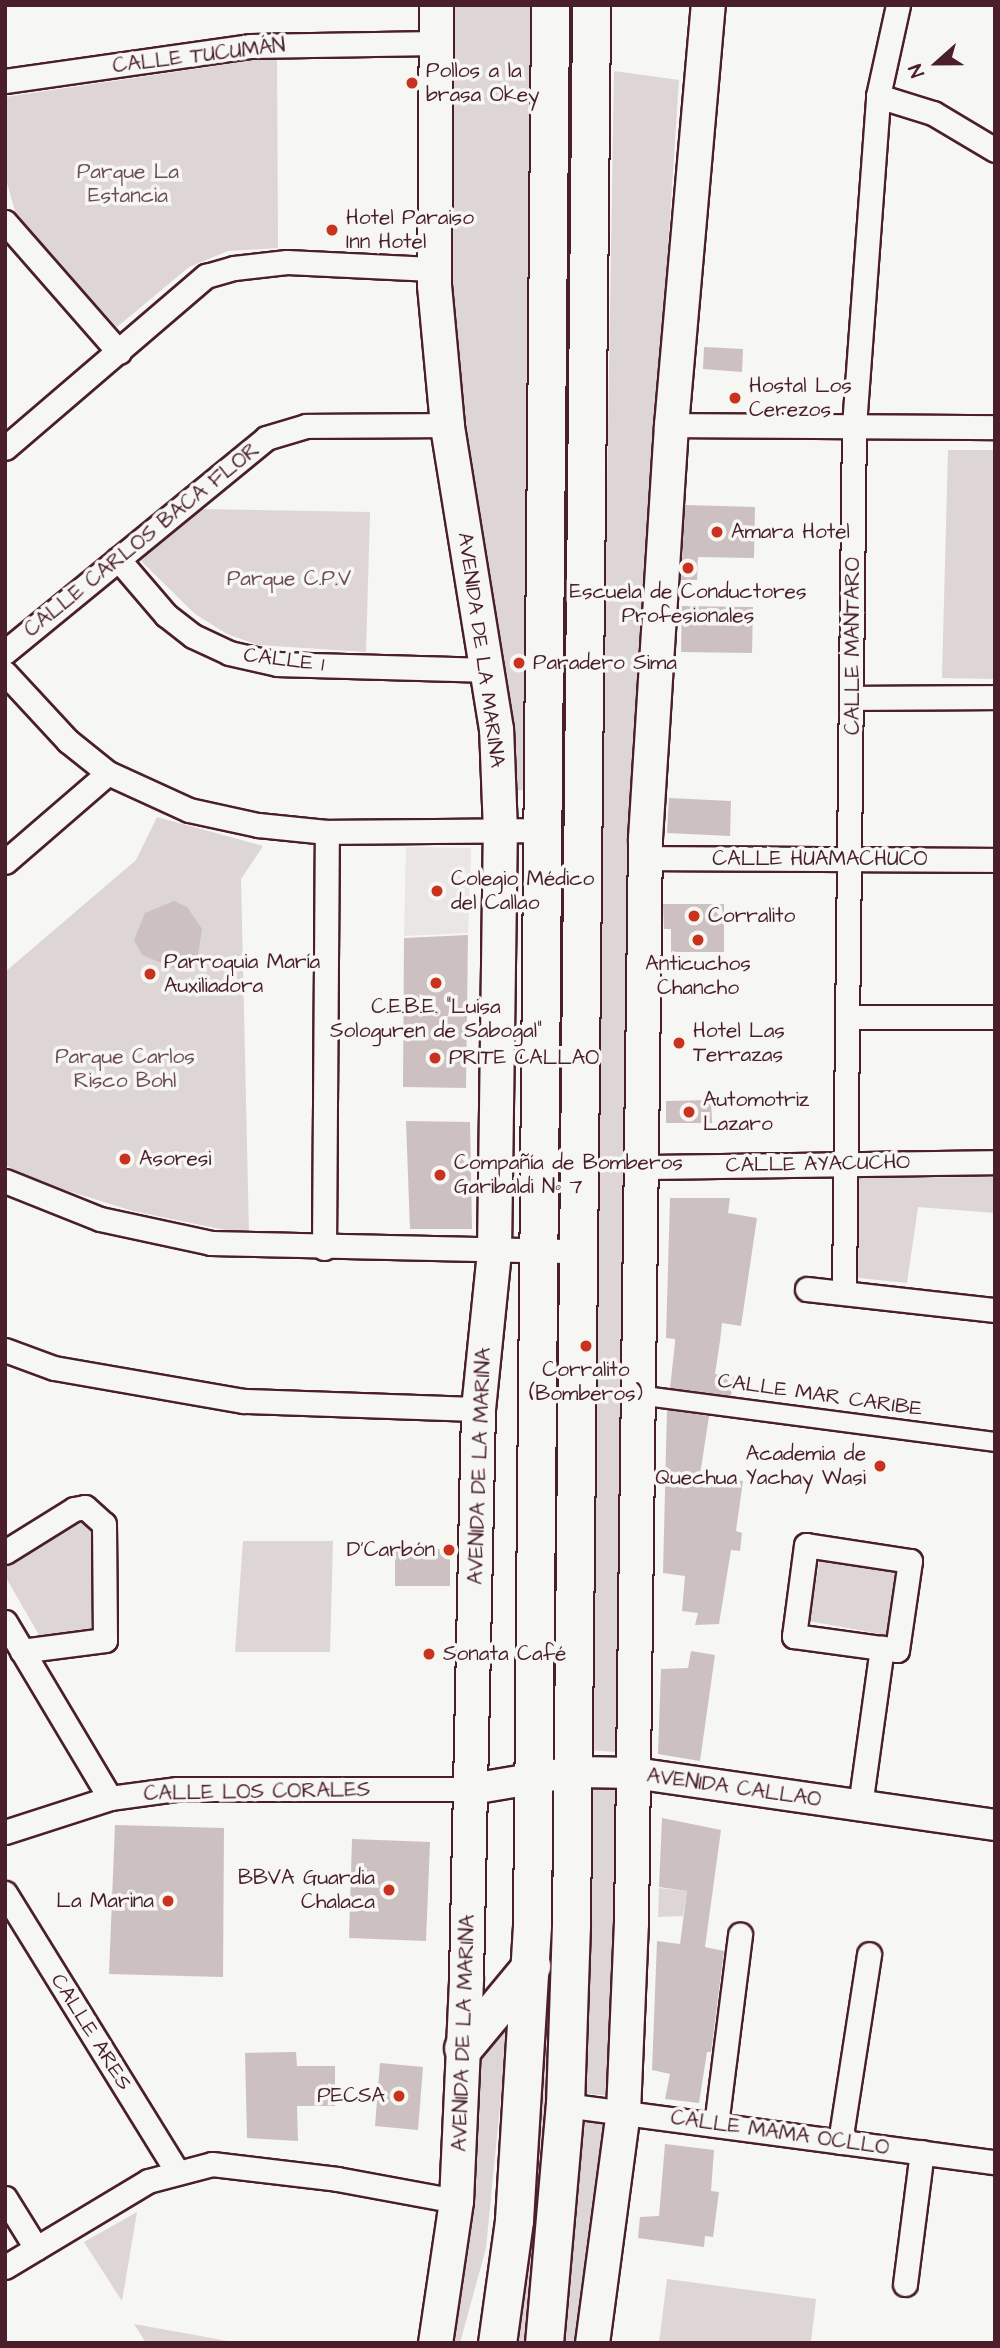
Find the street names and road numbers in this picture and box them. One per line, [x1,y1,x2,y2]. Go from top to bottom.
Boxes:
street label: CALLE TUCUMÁN [111,33,287,79]
street label: CALLE CARLOS BACA FLOR [19,437,265,643]
street label: AVENIDA DE LA MARINA [452,531,510,769]
street label: CALLE MANTARO [840,557,866,735]
street label: CALLE 1 [242,643,326,677]
street label: CALLE HUAMACHUCO [712,846,928,872]
street label: CALLE AYACUCHO [725,1150,911,1178]
street label: AVENIDA DE LA MARINA [463,1347,497,1585]
street label: CALLE MAR CARIBE [716,1368,924,1422]
street label: AVENIDA CALLAO [645,1763,823,1813]
street label: CALLE LOS CORALES [144,1777,370,1807]
street label: AVENIDA DE LA MARINA [447,1914,481,2152]
street label: CALLE ARES [45,1969,137,2095]
street label: CALLE MAMA OCLLO [669,2105,891,2161]

